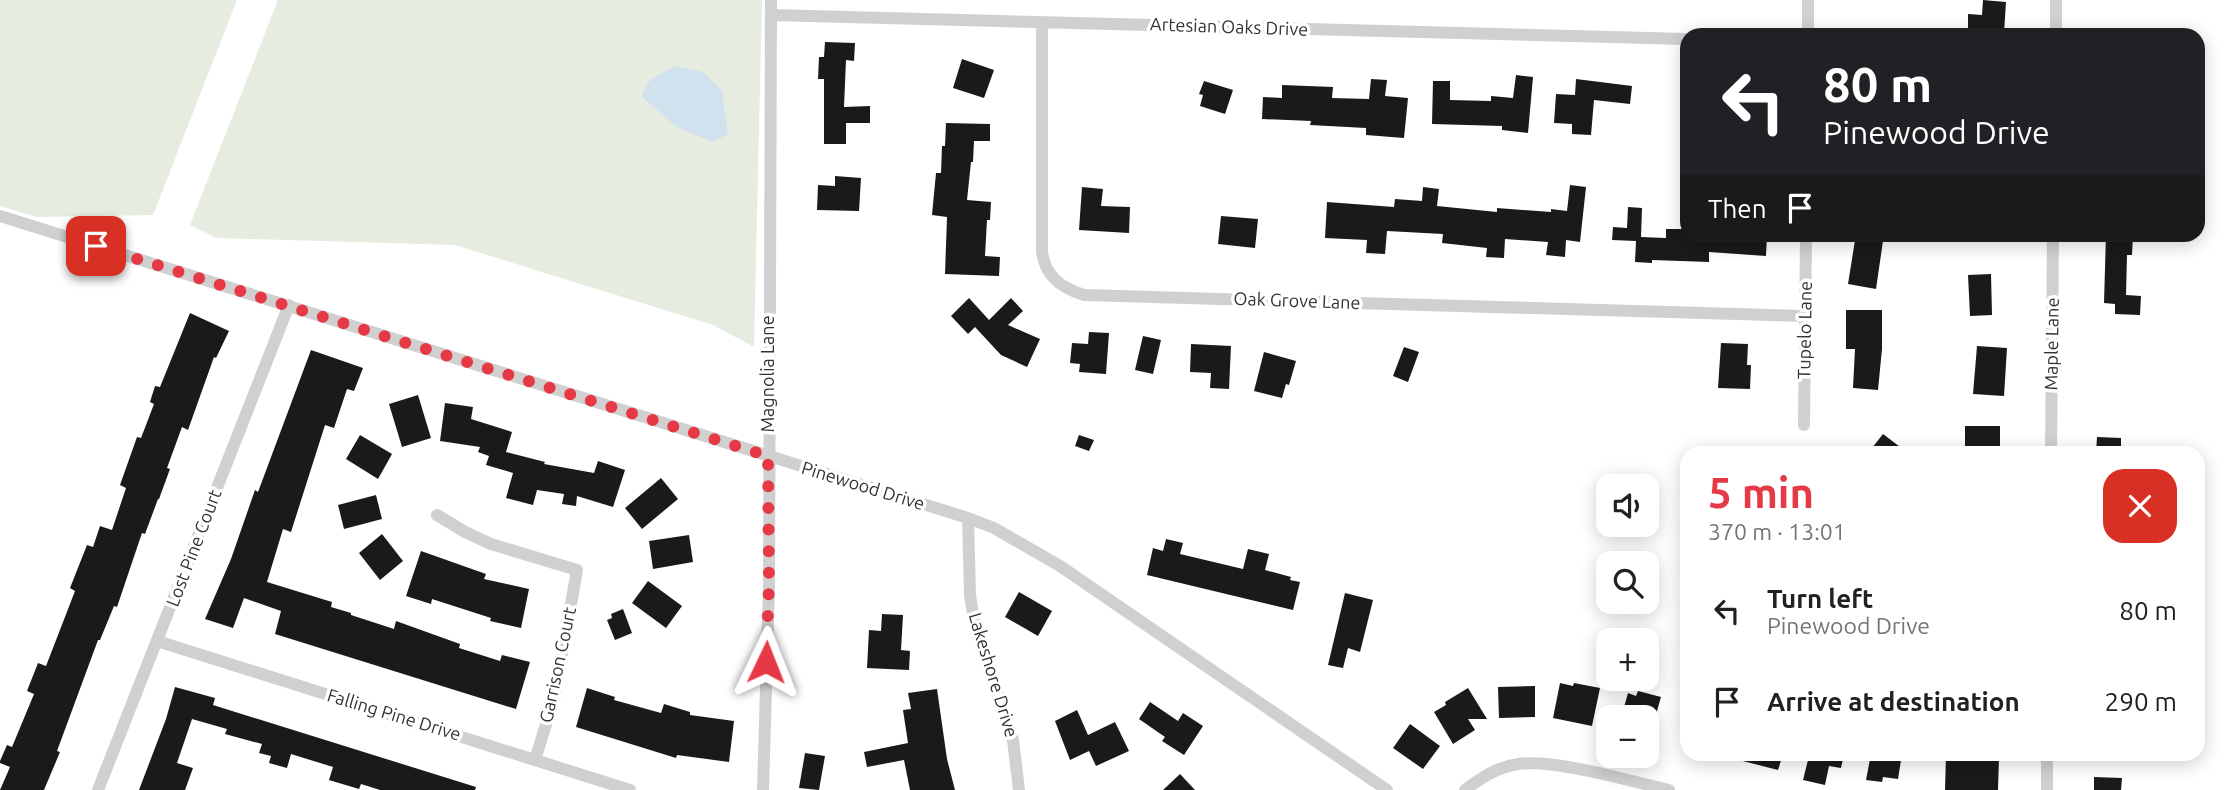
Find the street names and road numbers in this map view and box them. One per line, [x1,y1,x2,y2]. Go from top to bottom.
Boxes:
street label: Artesian Oaks Drive [1150,13,1308,39]
street label: Tupelo Lane [1793,281,1815,379]
street label: Oak Grove Lane [1233,288,1361,312]
street label: Maple Lane [2040,297,2062,391]
street label: Magnolia Lane [757,315,777,433]
street label: Pinewood Drive [799,457,927,513]
street label: Lost Pine Court [162,486,225,609]
street label: Garrison Court [535,605,579,724]
street label: Lakeshore Drive [966,610,1022,739]
street label: Falling Pine Drive [325,684,463,744]

